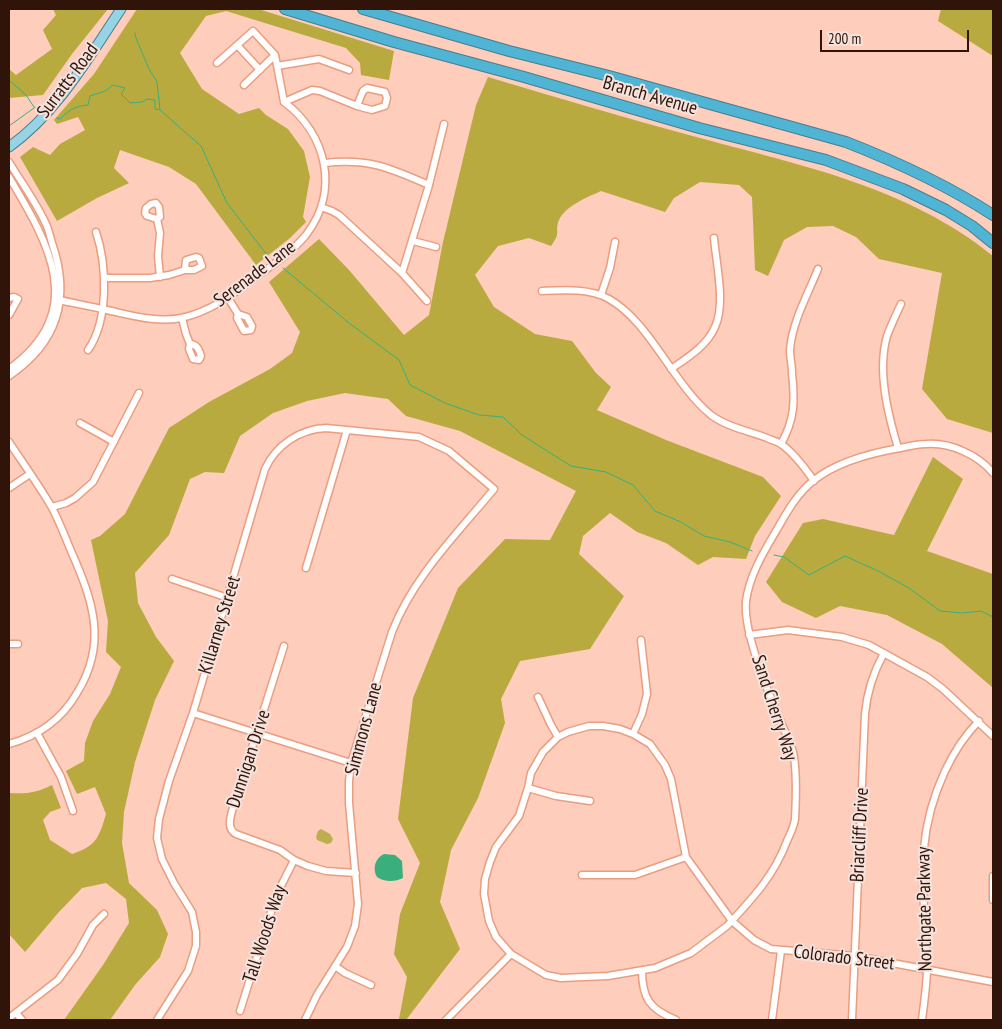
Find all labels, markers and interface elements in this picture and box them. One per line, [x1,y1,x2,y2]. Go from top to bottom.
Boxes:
scale bar [822,20,971,52]
text: 200 m [828,29,861,48]
street label: Surratts Road [33,39,103,123]
street label: Branch Avenue [600,72,700,120]
street label: Serenade Lane [210,236,300,312]
street label: Killarney Street [194,573,246,677]
street label: Sand Cherry Way [746,652,802,764]
street label: Simmons Lane [341,680,387,778]
street label: Dunnigan Drive [222,707,276,811]
street label: Briarcliff Drive [846,787,874,883]
street label: Northgate Parkway [913,847,937,971]
street label: Tall Woods Way [238,882,292,986]
street label: Colorado Street [792,940,896,976]

